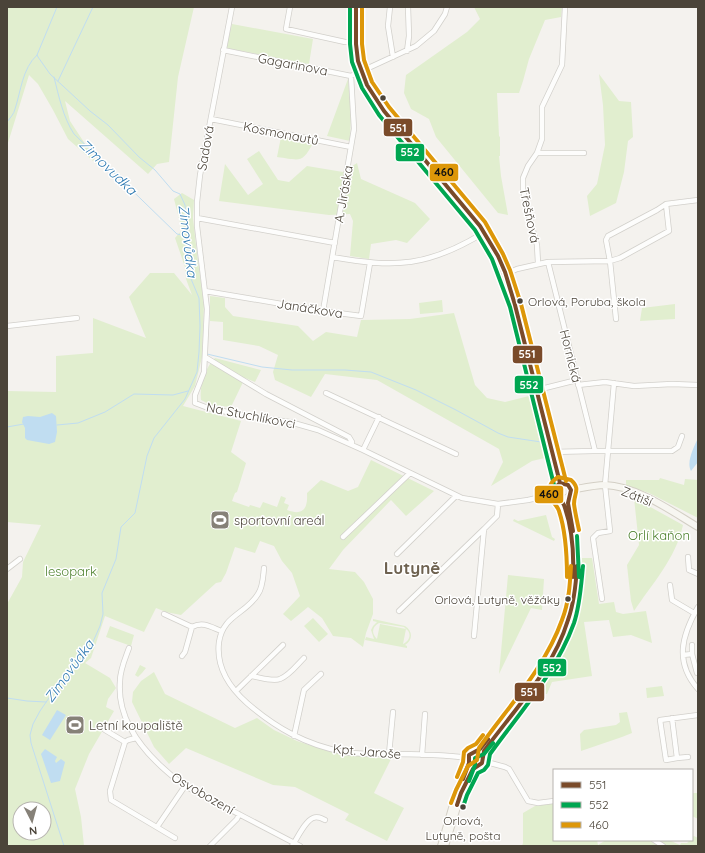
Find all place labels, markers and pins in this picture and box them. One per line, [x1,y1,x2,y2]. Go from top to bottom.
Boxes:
unlabelled marker [378,93,388,103]
place label: Orlová, Poruba, škola [528,294,646,309]
marker: Orlová, Poruba, škola [515,296,525,306]
sports icon: sportovní areál [209,509,231,531]
place label: sportovní areál [234,512,325,528]
place label: Orlová, Lutyně, věžáky [434,592,560,607]
marker: Orlová, Lutyně, věžáky [563,594,573,604]
sports icon: Letní koupaliště [64,714,86,736]
place label: Letní koupaliště [89,717,183,733]
marker: Orlová, Lutyně, pošta [458,802,468,812]
place label: Orlová, Lutyně, pošta [426,813,500,843]

